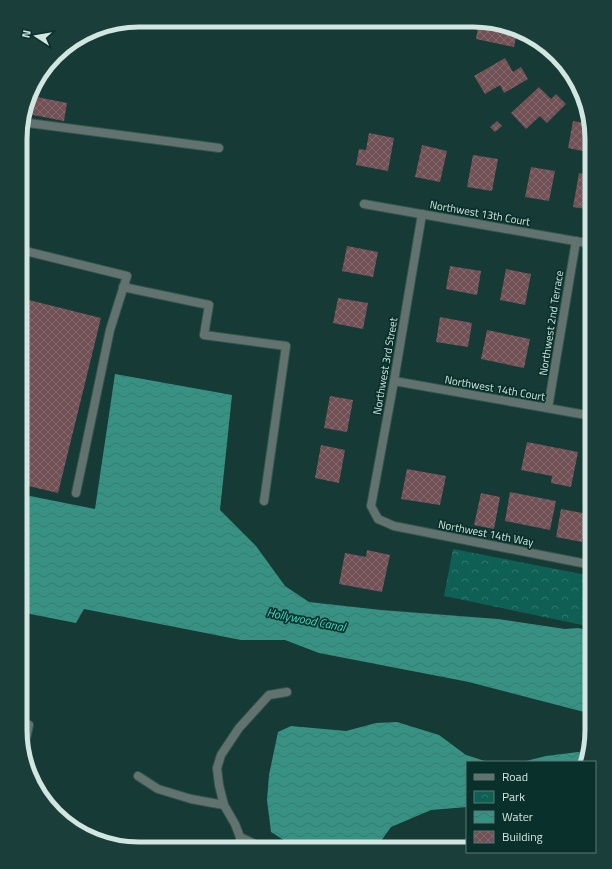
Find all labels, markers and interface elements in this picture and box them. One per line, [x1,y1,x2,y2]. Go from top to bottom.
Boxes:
north arrow [16,16,56,56]
text: N [18,29,35,39]
street label: Northwest 13th Court [429,196,532,230]
street label: Northwest 2nd Terrace [535,269,567,377]
street label: Northwest 3rd Street [369,316,401,416]
street label: Northwest 14th Court [444,371,547,405]
street label: Northwest 14th Way [437,516,536,550]
water label: Hollywood Canal [265,603,348,637]
legend [466,761,596,853]
text: Road [502,767,528,786]
text: Park [502,787,525,806]
text: Water [502,807,533,826]
text: Building [502,827,543,846]

